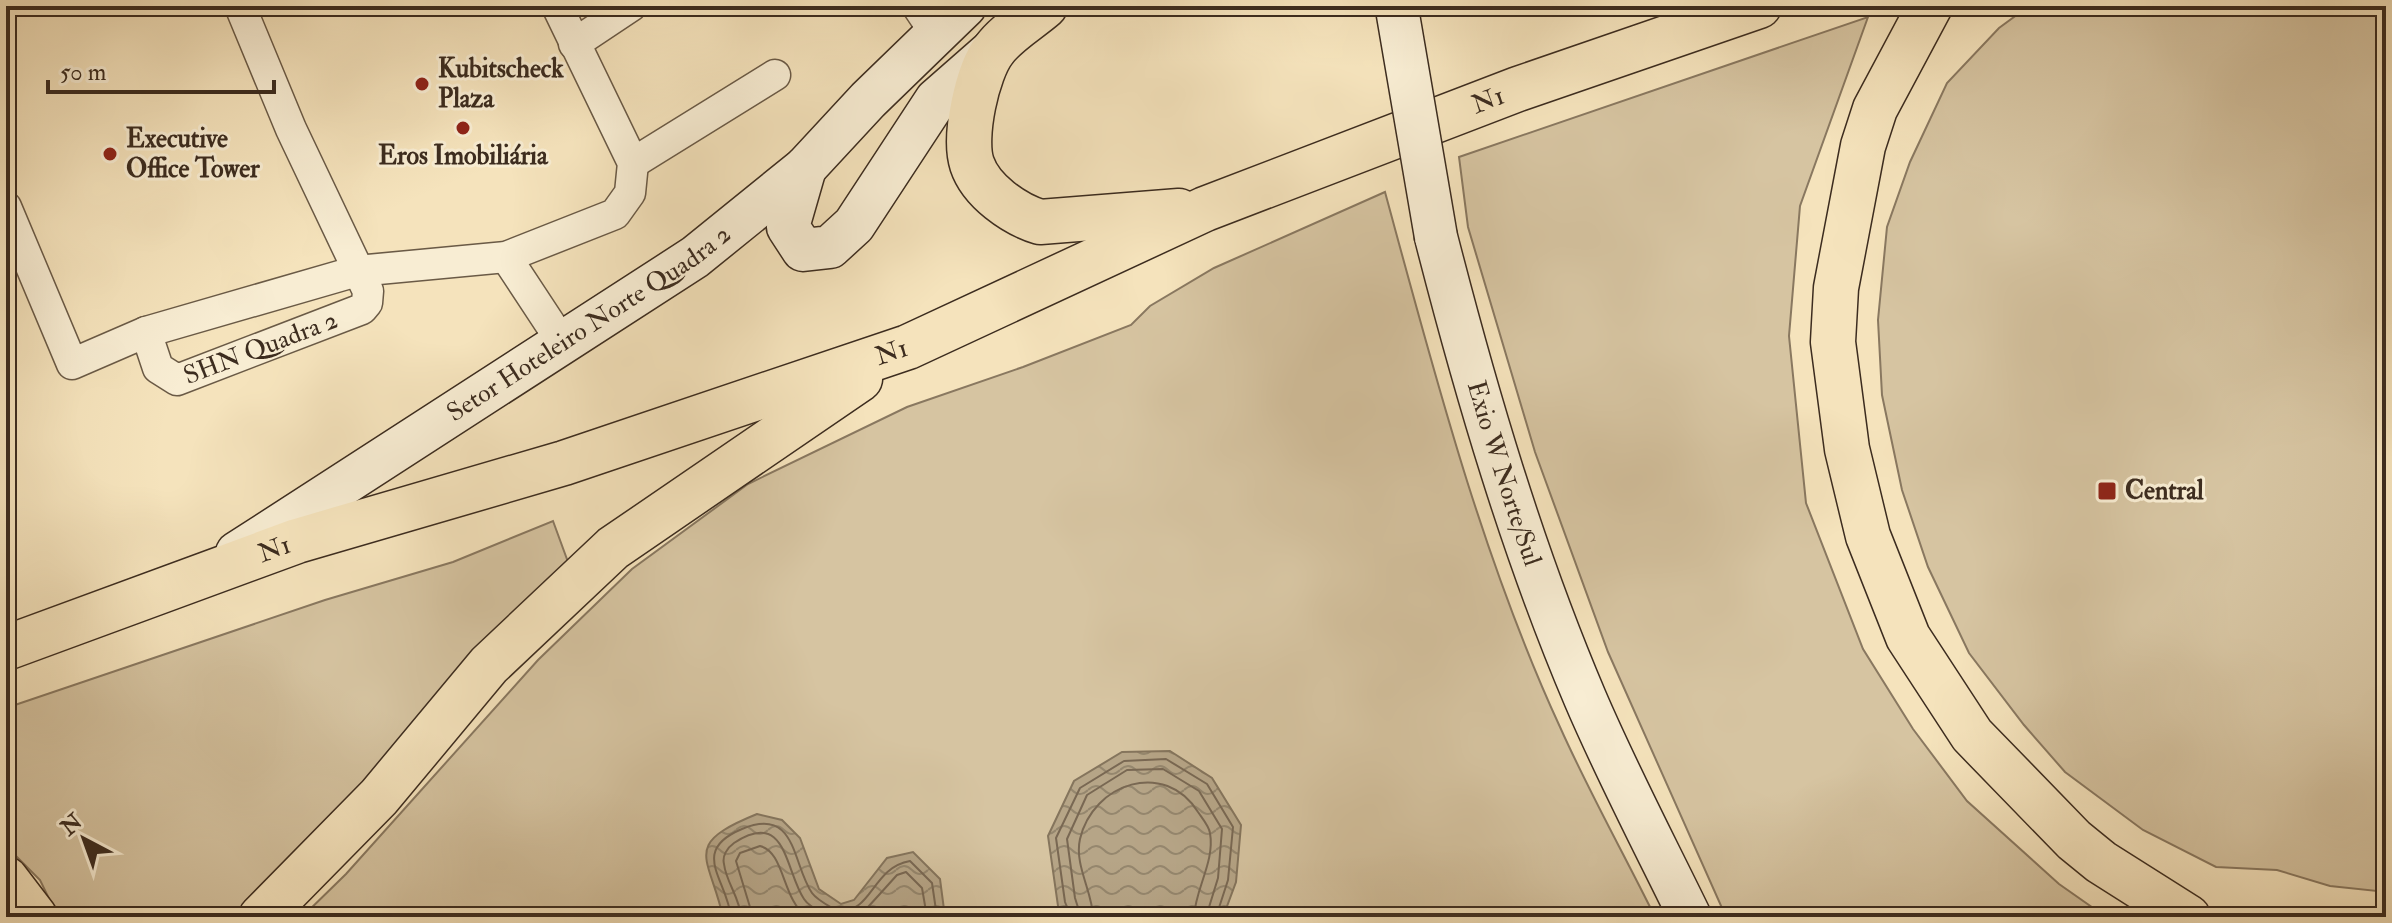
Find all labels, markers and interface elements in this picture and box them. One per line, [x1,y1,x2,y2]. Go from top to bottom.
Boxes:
scale bar [48,44,274,94]
place label: Kubitscheck Plaza [438,53,564,115]
text: 50 m [60,57,107,88]
marker: Kubitscheck Plaza [413,75,431,93]
street label: N1 [1467,80,1509,121]
marker: Eros Imobiliária [454,119,472,137]
place label: Executive Office Tower [126,123,260,185]
place label: Eros Imobiliária [378,140,549,172]
marker: Executive Office Tower [101,145,119,163]
street label: Setor Hoteleiro Norte Quadra 2 [441,218,737,429]
street label: SHN Quadra 2 [179,304,342,392]
street label: N1 [871,332,912,373]
street label: Exio W Norte/Sul [1460,377,1549,571]
place label: Central [2125,475,2204,507]
marker: Central [2096,480,2118,502]
street label: N1 [254,529,295,570]
north arrow [44,799,124,879]
text: N [54,807,88,842]

